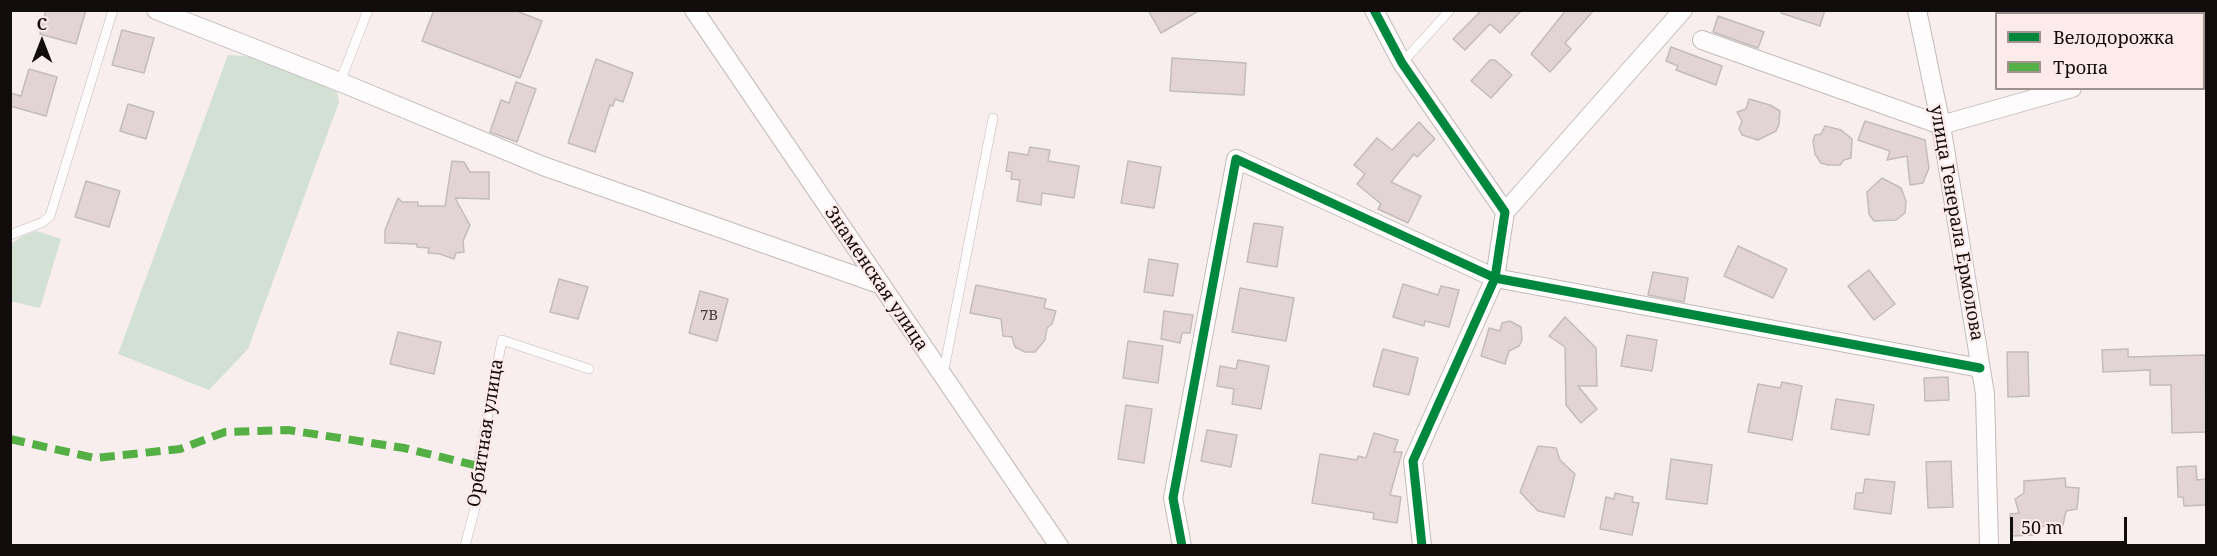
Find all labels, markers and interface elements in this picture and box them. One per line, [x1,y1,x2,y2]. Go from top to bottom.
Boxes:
north arrow [12,12,72,72]
legend [1995,12,2205,90]
text: С [37,13,47,35]
text: Велодорожка [2053,25,2175,49]
text: Тропа [2053,55,2108,79]
street label: улица Генерала Ермолова [1925,103,1987,343]
street label: Знаменская улица [820,203,932,355]
house number: 7В [700,307,718,325]
street label: Орбитная улица [464,357,508,509]
scale bar [2013,505,2130,543]
text: 50 m [2021,515,2063,539]

